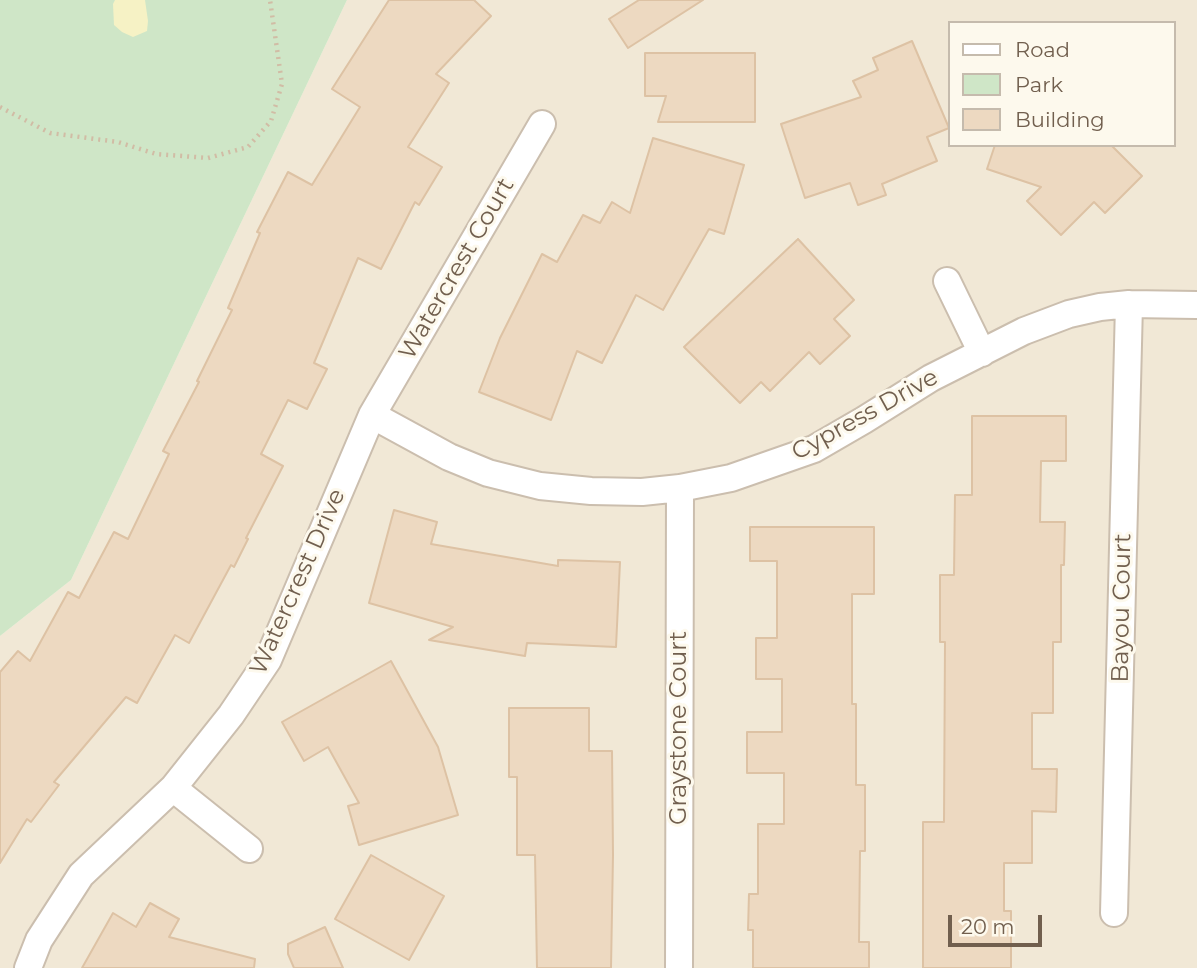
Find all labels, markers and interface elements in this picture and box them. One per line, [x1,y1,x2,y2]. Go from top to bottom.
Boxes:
legend [948,21,1176,147]
text: Road [1015,37,1070,62]
text: Park [1015,72,1063,97]
text: Building [1015,107,1105,132]
street label: Watercrest Court [393,173,521,365]
street label: Cypress Drive [787,363,943,467]
street label: Watercrest Drive [244,485,352,679]
street label: Bayou Court [1106,533,1138,683]
street label: Graystone Court [665,631,693,825]
scale bar [952,902,1046,946]
text: 20 m [961,914,1015,939]

